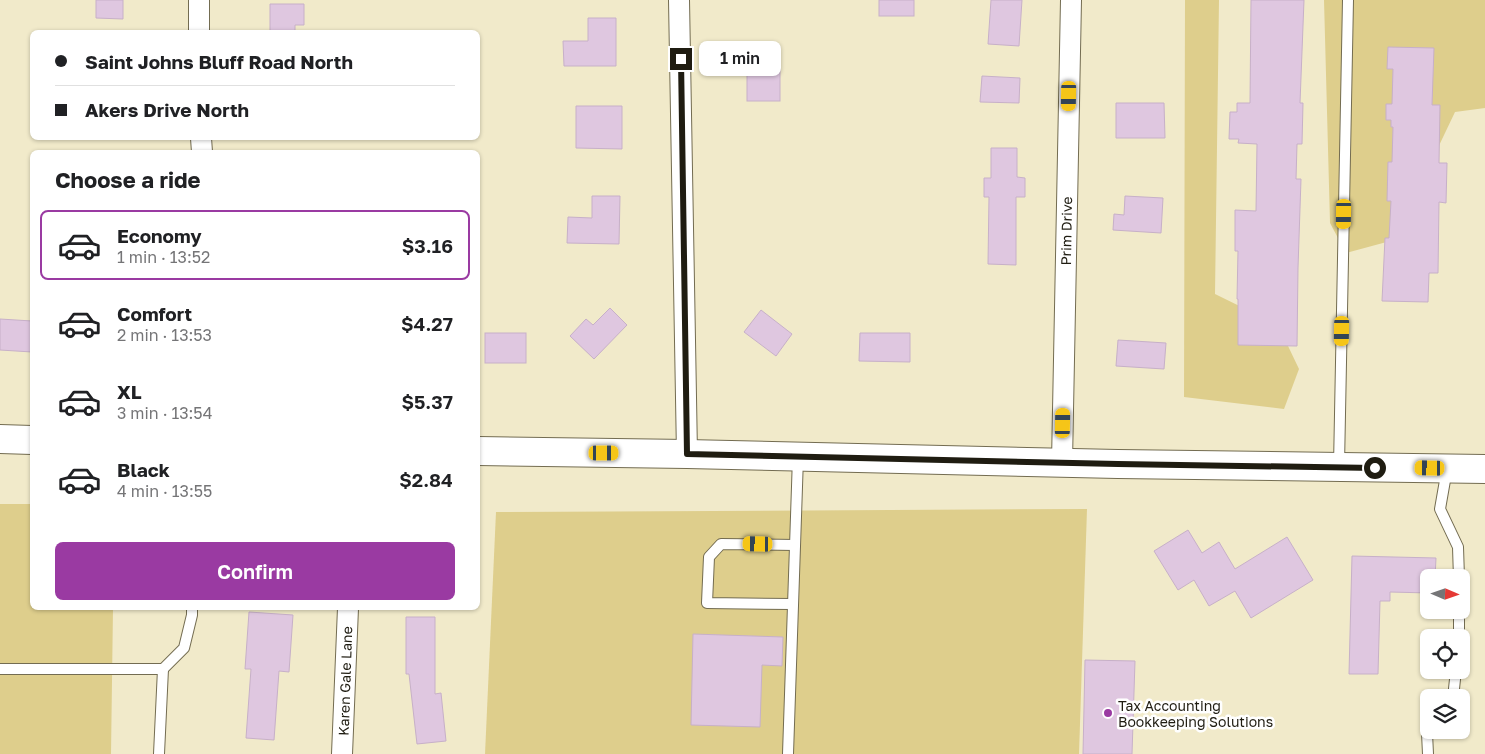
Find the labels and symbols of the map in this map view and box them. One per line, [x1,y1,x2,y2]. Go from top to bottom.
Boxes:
callout: 1 min [698,42,781,76]
route end [670,48,692,70]
car [1061,81,1076,111]
street label: Prim Drive [1057,196,1075,266]
car [1336,199,1351,229]
car [1334,316,1349,346]
car [1055,408,1070,438]
car [589,446,619,461]
route start [1364,457,1386,479]
car [1414,460,1445,476]
car [742,536,773,552]
north arrow [1420,569,1470,619]
street label: Karen Gale Lane [335,626,355,736]
place label: Tax Accounting Bookkeeping Solutions [1118,697,1273,730]
marker: Tax Accounting Bookkeeping Solutions [1102,707,1114,719]

